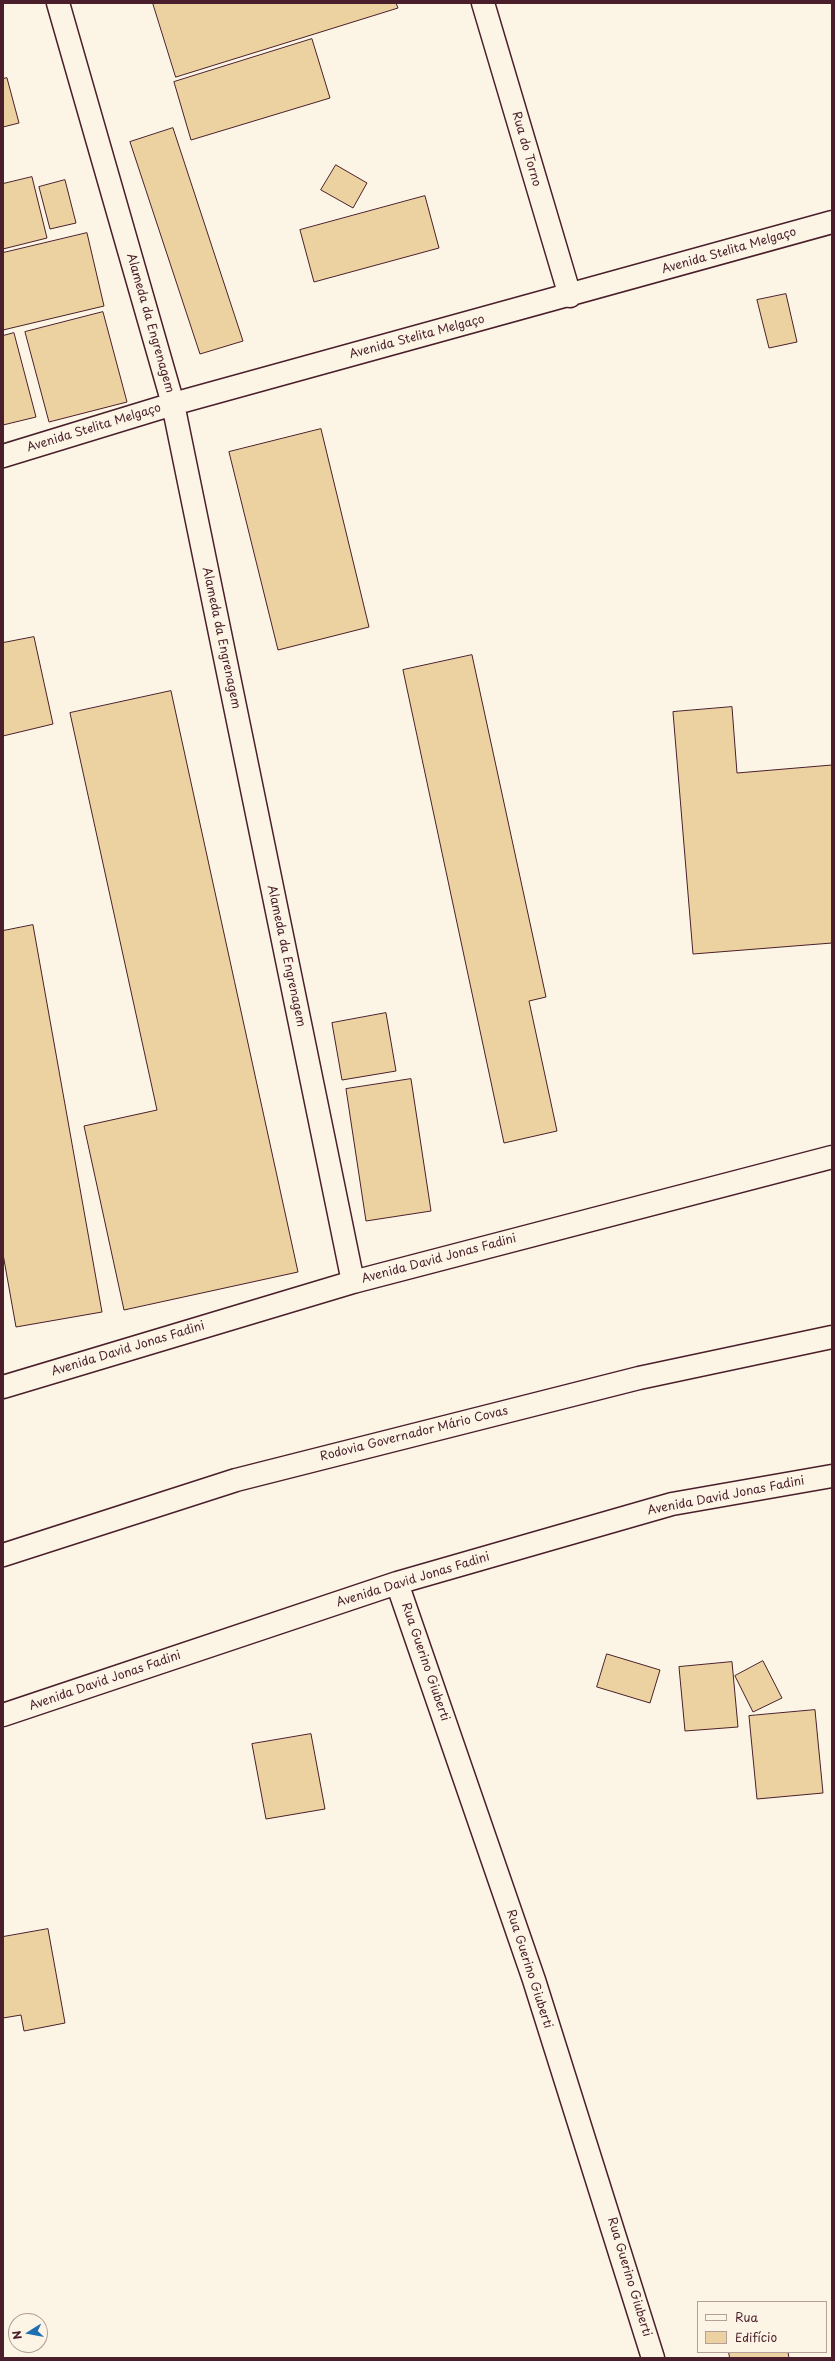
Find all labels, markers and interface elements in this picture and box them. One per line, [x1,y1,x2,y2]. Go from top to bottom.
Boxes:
street label: Rua do Torno [508,110,544,188]
street label: Avenida Stelita Melgaço [660,225,798,277]
street label: Alameda da Engrenagem [123,252,177,394]
street label: Avenida Stelita Melgaço [348,312,486,362]
street label: Avenida Stelita Melgaço [25,401,163,455]
street label: Alameda da Engrenagem [199,566,243,710]
street label: Alameda da Engrenagem [264,884,308,1028]
street label: Avenida David Jonas Fadini [360,1231,518,1287]
street label: Avenida David Jonas Fadini [50,1319,206,1379]
street label: Rodovia Governador Mário Covas [319,1404,509,1464]
street label: Avenida David Jonas Fadini [646,1474,806,1518]
street label: Avenida David Jonas Fadini [335,1550,491,1610]
street label: Rua Guerino Giuberti [398,1601,452,1723]
street label: Avenida David Jonas Fadini [27,1648,183,1714]
street label: Rua Guerino Giuberti [503,1908,555,2030]
street label: Rua Guerino Giuberti [604,2215,654,2339]
legend [697,2301,827,2353]
text: Rua [735,2308,758,2326]
north arrow [8,2313,48,2353]
text: Edifício [735,2328,777,2346]
text: N [8,2329,26,2341]

